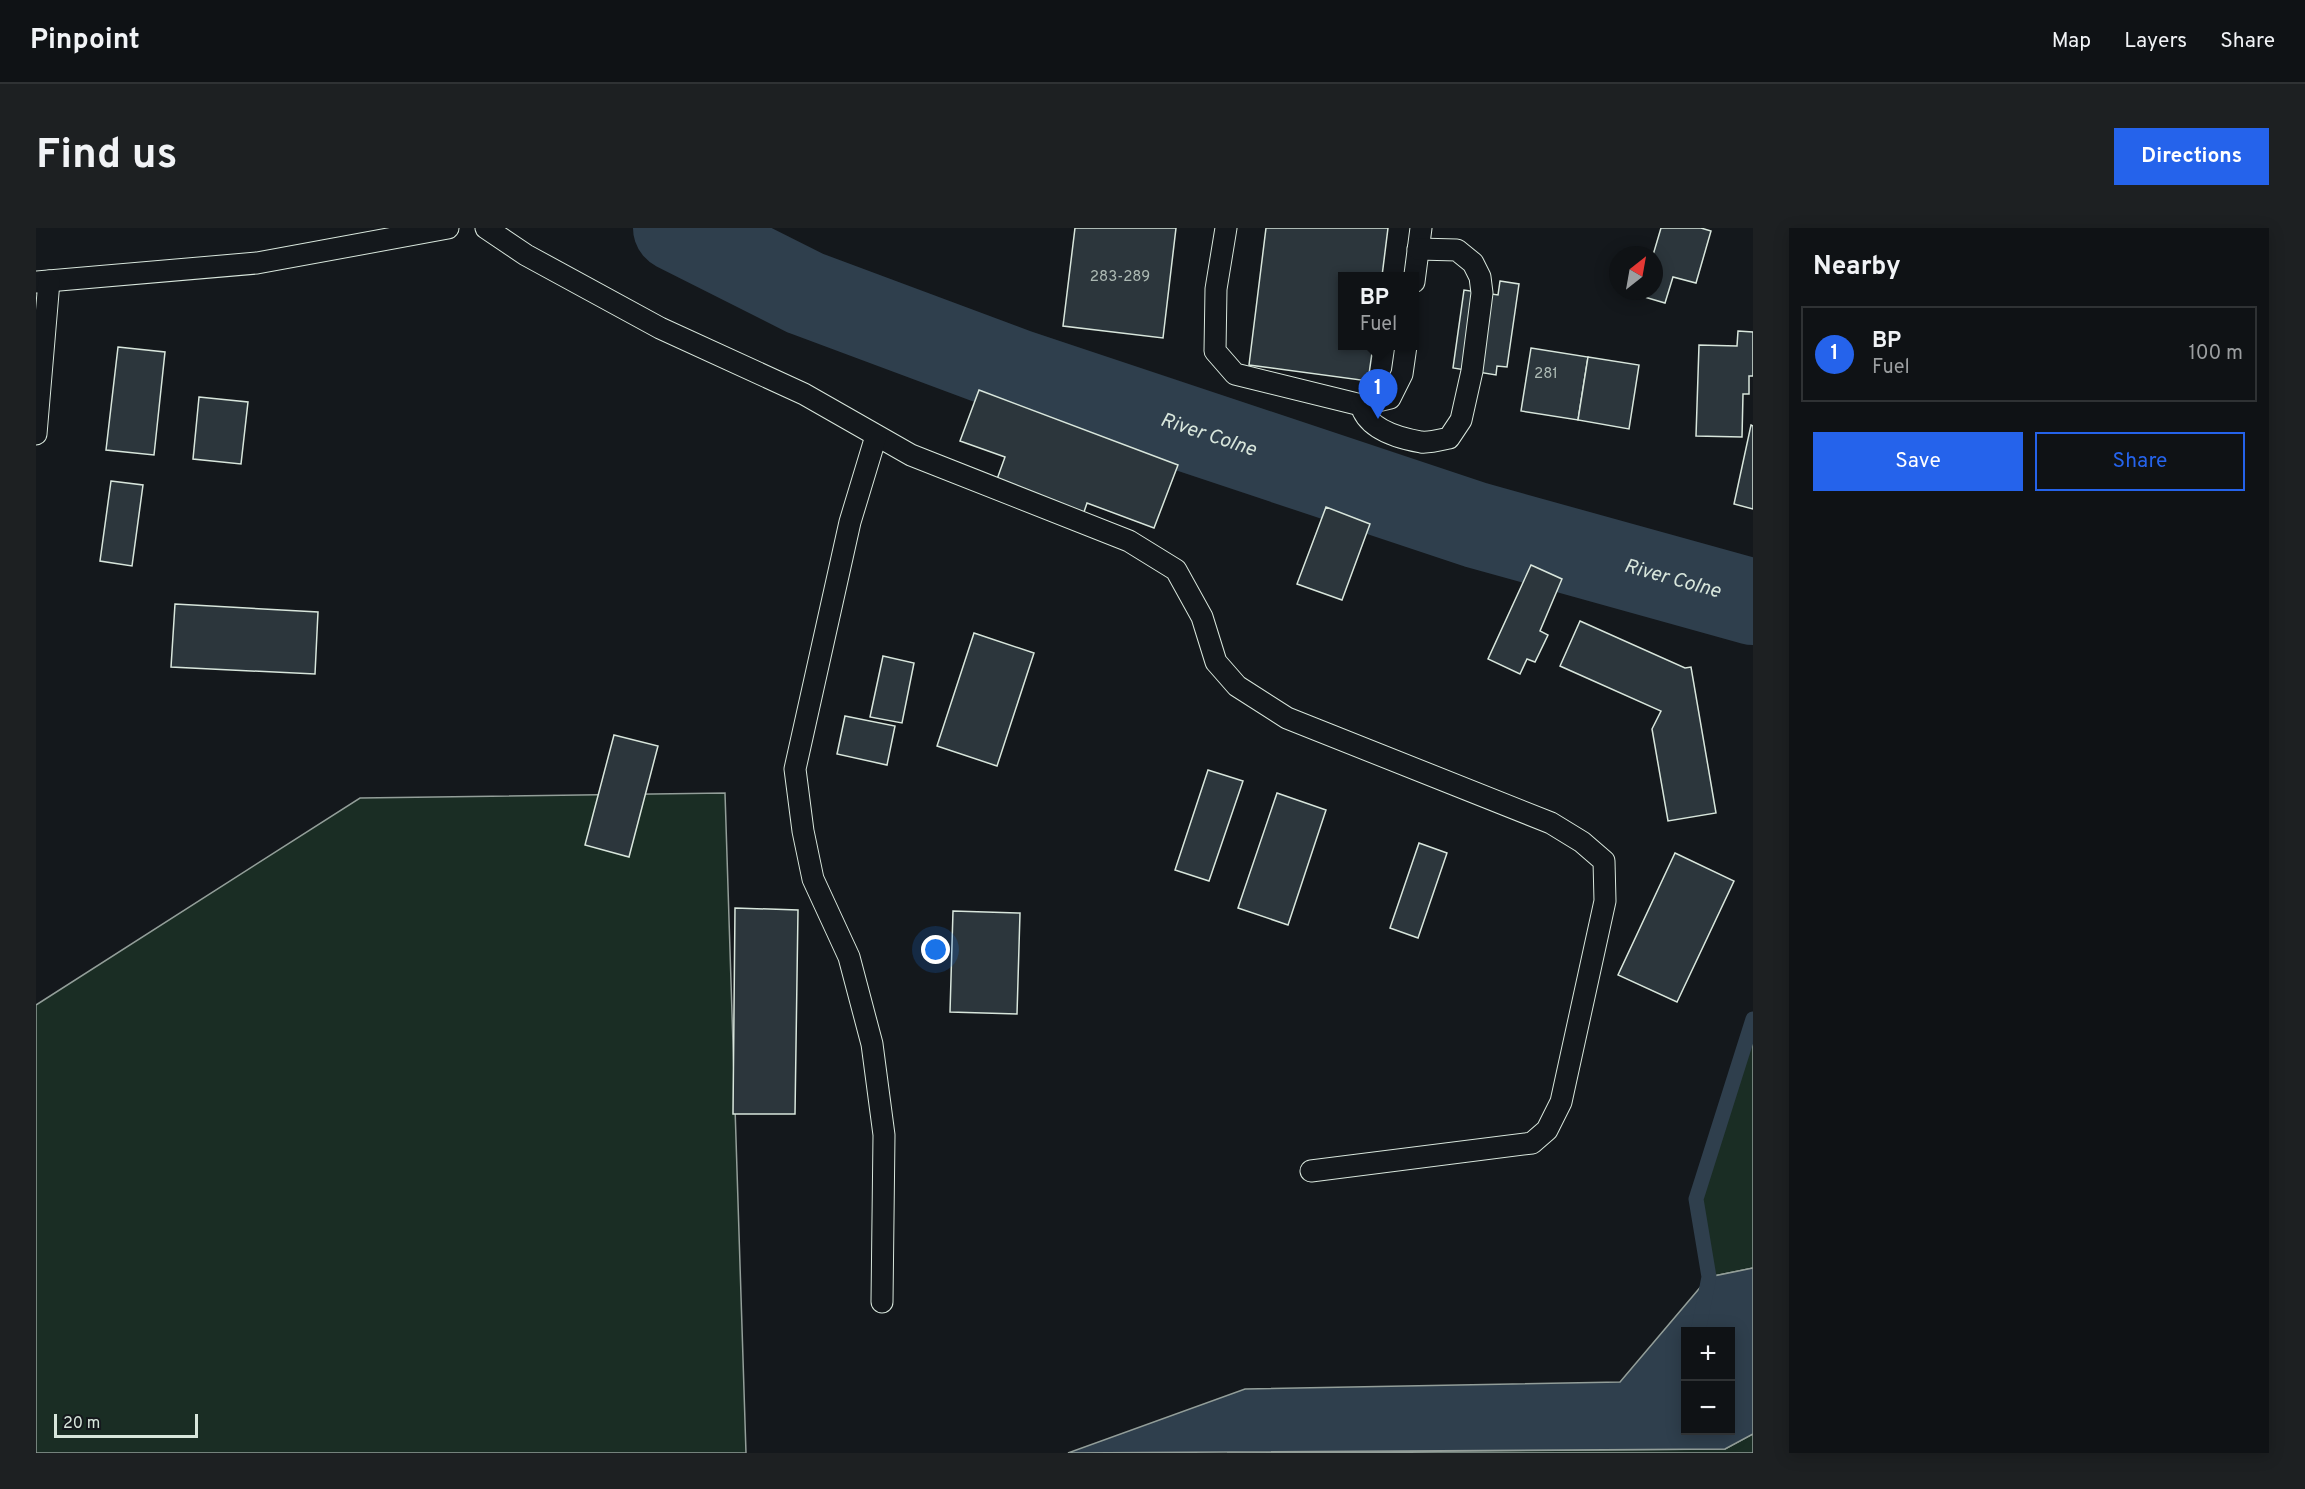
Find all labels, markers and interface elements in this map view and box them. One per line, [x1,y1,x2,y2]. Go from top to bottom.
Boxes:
text: Pinpoint [30,23,140,59]
text: Map [2052,28,2091,55]
text: Layers [2124,28,2187,55]
text: Share [2220,28,2275,55]
button: Directions [2114,128,2269,185]
text: Find us [36,130,177,183]
north arrow [1609,246,1663,300]
text: Nearby [1813,251,1901,284]
house number: 283-289 [1090,268,1150,287]
popup [1338,272,1419,350]
text: BP [1360,285,1389,312]
text: Fuel [1360,312,1397,338]
text: BP [1872,328,1901,355]
text: 1 [1831,341,1839,367]
text: 100 m [2188,341,2243,367]
text: Fuel [1872,355,1910,381]
house number: 281 [1534,365,1558,384]
pin: 1 [1358,370,1398,419]
water label: River Colne [1157,408,1260,464]
button: Save [1813,432,2023,491]
button: Share [2035,432,2245,491]
water label: River Colne [1621,554,1724,605]
your location [921,935,950,964]
map controls [1681,1327,1735,1435]
button: + [1681,1327,1735,1381]
button: − [1681,1381,1735,1435]
scale bar [54,1411,198,1438]
text: 20 m [63,1414,100,1434]

